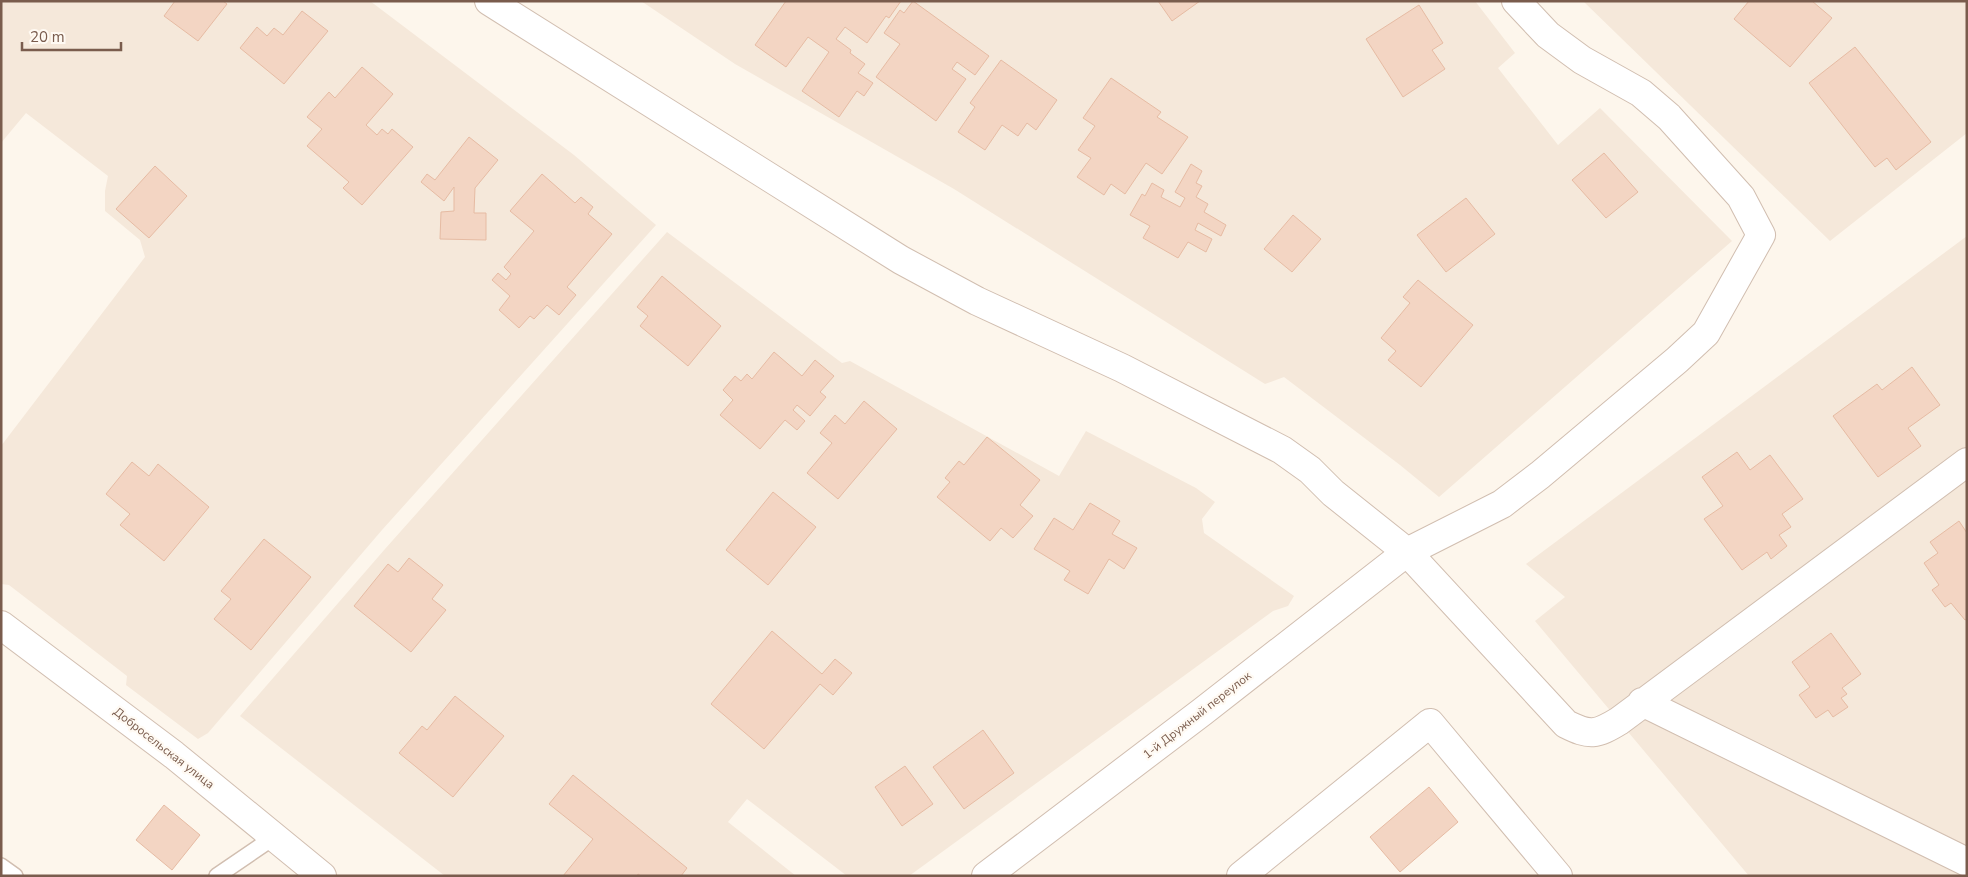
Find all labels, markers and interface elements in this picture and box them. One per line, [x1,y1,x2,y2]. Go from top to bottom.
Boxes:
scale bar [22,20,121,52]
text: 20 m [30,27,65,47]
street label: 1-й Дружный переулок [1140,667,1255,762]
street label: Добросельская улица [110,704,218,792]

